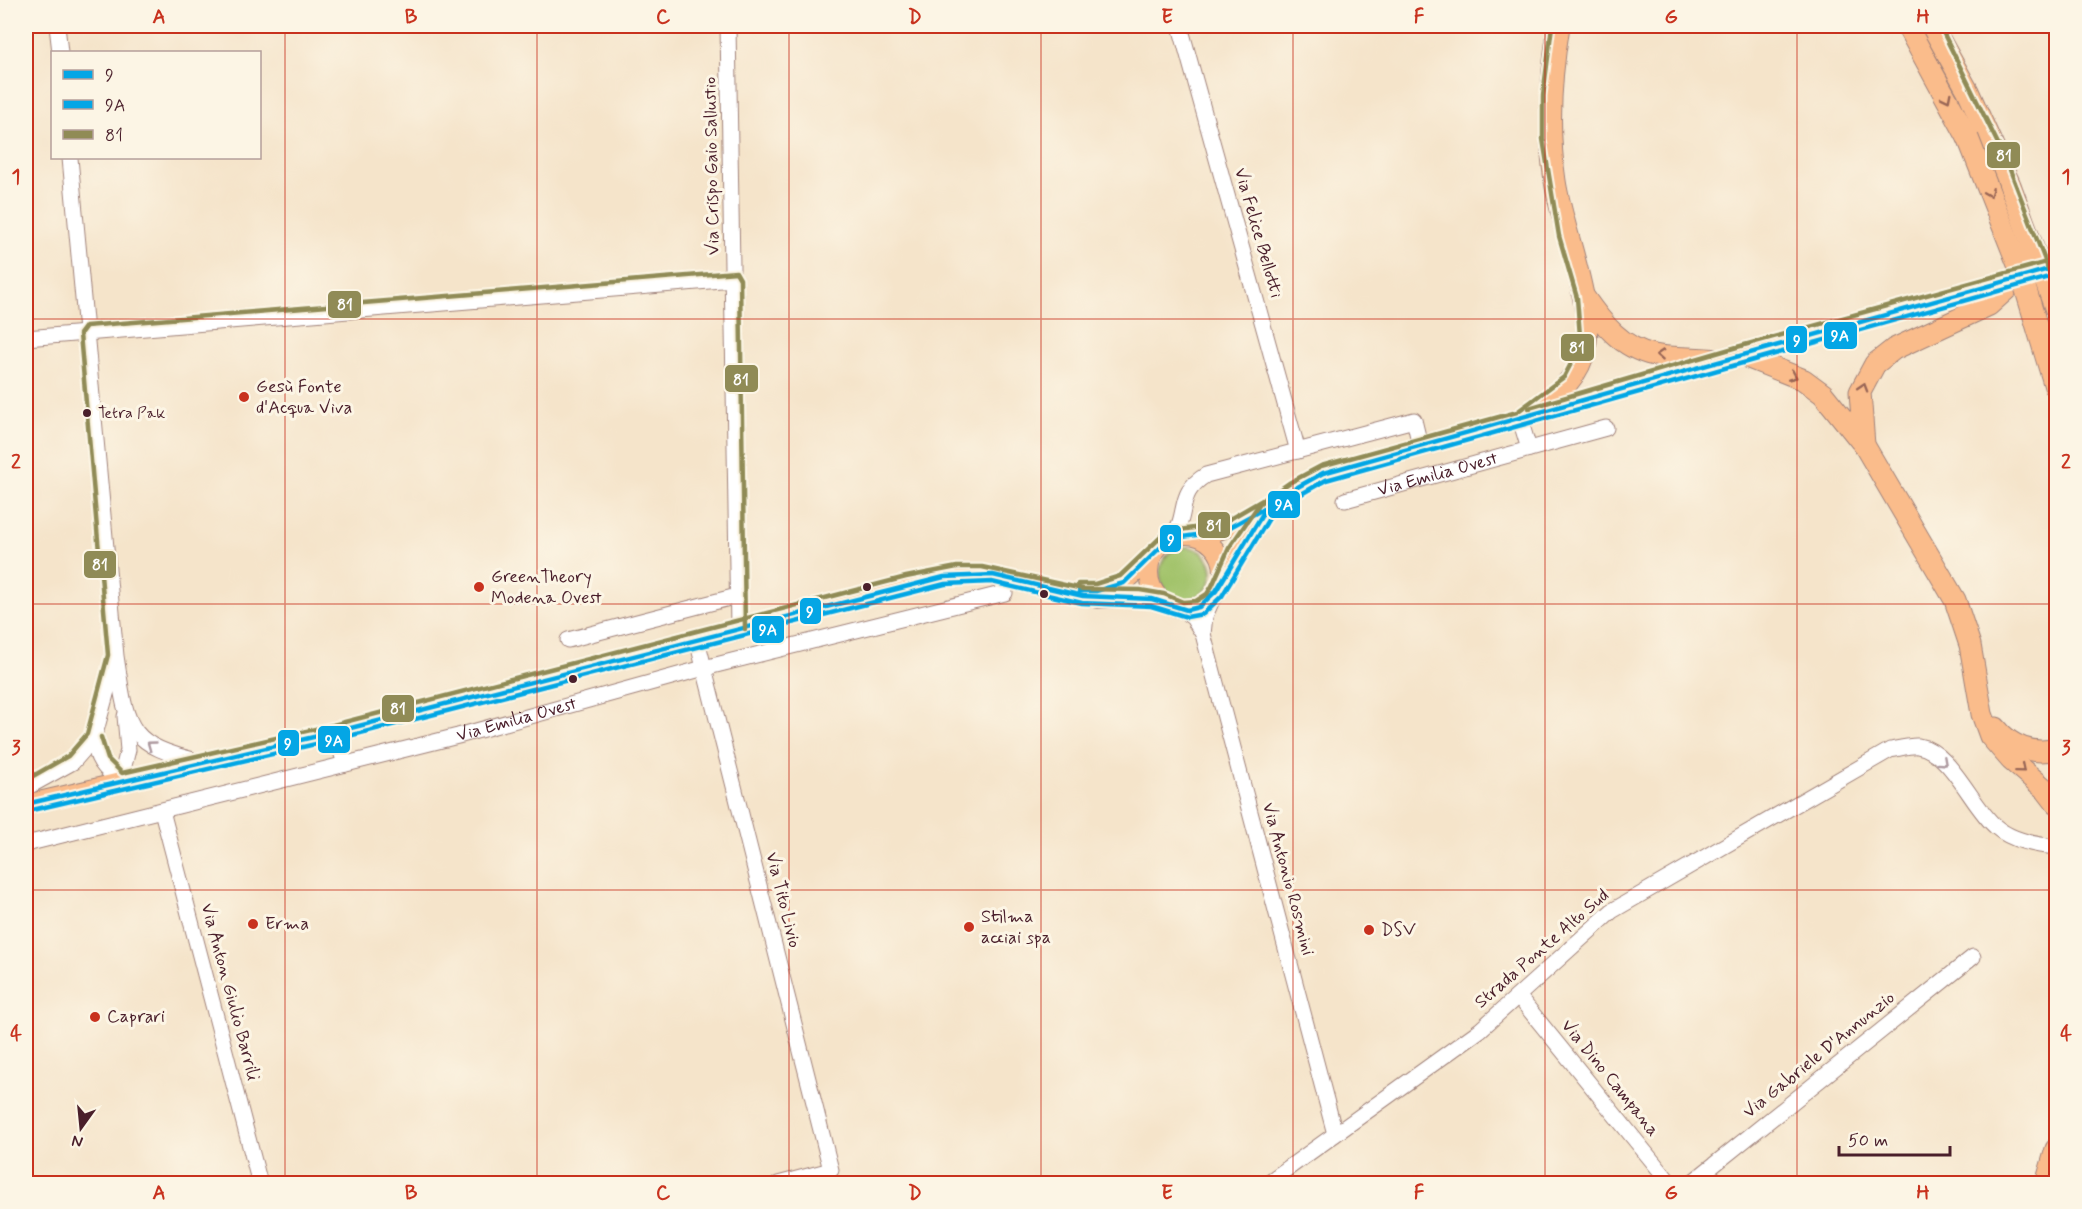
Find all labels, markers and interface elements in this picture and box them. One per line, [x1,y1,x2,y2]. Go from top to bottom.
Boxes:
text: A [152,4,166,31]
text: B [405,4,418,31]
text: C [656,4,671,31]
text: D [908,4,922,31]
text: E [1161,4,1173,31]
text: F [1414,4,1425,31]
text: G [1664,4,1678,31]
text: H [1916,4,1930,31]
legend [51,51,261,159]
text: 9 [105,64,114,88]
street label: Via Crispo Gaio Sallustio [698,76,726,256]
one-way arrow [1940,91,1951,102]
text: 9A [105,94,126,118]
text: 81 [105,124,123,148]
line badge: 81 [1986,141,2021,169]
text: 81 [1996,146,2012,167]
text: 1 [12,164,20,191]
text: 1 [2062,164,2070,191]
street label: Via Felice Bellotti [1228,165,1288,301]
one-way arrow [1982,186,1994,197]
line badge: 81 [327,290,362,319]
text: 81 [337,295,353,316]
line badge: 9A [1823,321,1858,350]
line badge: 9 [1785,325,1808,354]
text: 9A [1831,326,1849,347]
text: 9 [1793,331,1801,352]
line badge: 81 [1560,333,1595,362]
text: 81 [1569,338,1585,359]
one-way arrow [1656,349,1665,362]
line badge: 81 [724,364,759,393]
one-way arrow [1787,369,1798,381]
text: 81 [733,370,749,391]
place label: Gesù Fonte d'Acqua Viva [256,375,352,420]
one-way arrow [1856,382,1868,393]
marker: Gesù Fonte d'Acqua Viva [237,390,251,404]
place label: Tetra Pak [98,403,165,424]
marker: Tetra Pak [81,407,93,419]
street label: Via Emilia Ovest [1375,446,1501,502]
text: 2 [11,449,21,476]
text: 2 [2061,449,2071,476]
line badge: 9A [1267,490,1301,519]
text: 9A [1275,495,1293,516]
line badge: 81 [1197,511,1231,539]
text: 81 [1206,516,1222,537]
line badge: 9 [1159,524,1182,553]
text: 9 [1167,530,1175,551]
line badge: 81 [83,550,117,579]
text: 81 [92,555,108,576]
place label: GreenTheory Modena Ovest [491,565,602,610]
marker: GreenTheory Modena Ovest [472,580,486,594]
unlabelled marker [861,581,873,593]
unlabelled marker [1038,588,1050,600]
line badge: 9 [799,597,822,625]
text: 9 [806,602,814,623]
line badge: 9A [751,615,785,644]
text: 9A [759,620,777,641]
unlabelled marker [567,673,579,685]
street label: Via Emilia Ovest [454,692,580,748]
line badge: 81 [381,694,415,723]
text: 81 [390,699,406,720]
line badge: 9A [317,725,351,754]
line badge: 9 [277,729,300,757]
text: 9A [325,731,343,752]
text: 9 [284,734,292,755]
text: 3 [11,735,21,762]
text: 3 [2061,735,2071,762]
one-way arrow [146,741,157,752]
one-way arrow [1937,755,1947,766]
one-way arrow [2015,762,2026,773]
street label: Via Antonio Rosmini [1256,800,1320,958]
street label: Via Tito Livio [760,850,806,950]
street label: Strada Ponte Alto Sud [1470,884,1614,1014]
street label: Via Anton Giulio Barrili [195,901,265,1083]
place label: Stilma acciai spa [981,905,1051,950]
place label: Erma [265,912,309,936]
marker: Erma [246,917,260,931]
place label: DSV [1381,918,1417,942]
marker: Stilma acciai spa [962,920,976,934]
marker: DSV [1362,923,1376,937]
street label: Via Gabriele D'Annunzio [1738,986,1900,1124]
place label: Caprari [107,1005,165,1029]
marker: Caprari [88,1010,102,1024]
street label: Via Dino Campana [1555,1014,1665,1142]
text: 4 [10,1021,22,1048]
text: 4 [2060,1021,2072,1048]
north arrow [51,1098,111,1158]
scale bar [1839,1119,1950,1157]
text: 50 m [1848,1129,1888,1153]
text: N [70,1130,85,1153]
text: A [152,1180,166,1207]
text: B [405,1180,418,1207]
text: C [656,1180,671,1207]
text: D [908,1180,922,1207]
text: E [1161,1180,1173,1207]
text: F [1414,1180,1425,1207]
text: G [1664,1180,1678,1207]
text: H [1916,1180,1930,1207]

